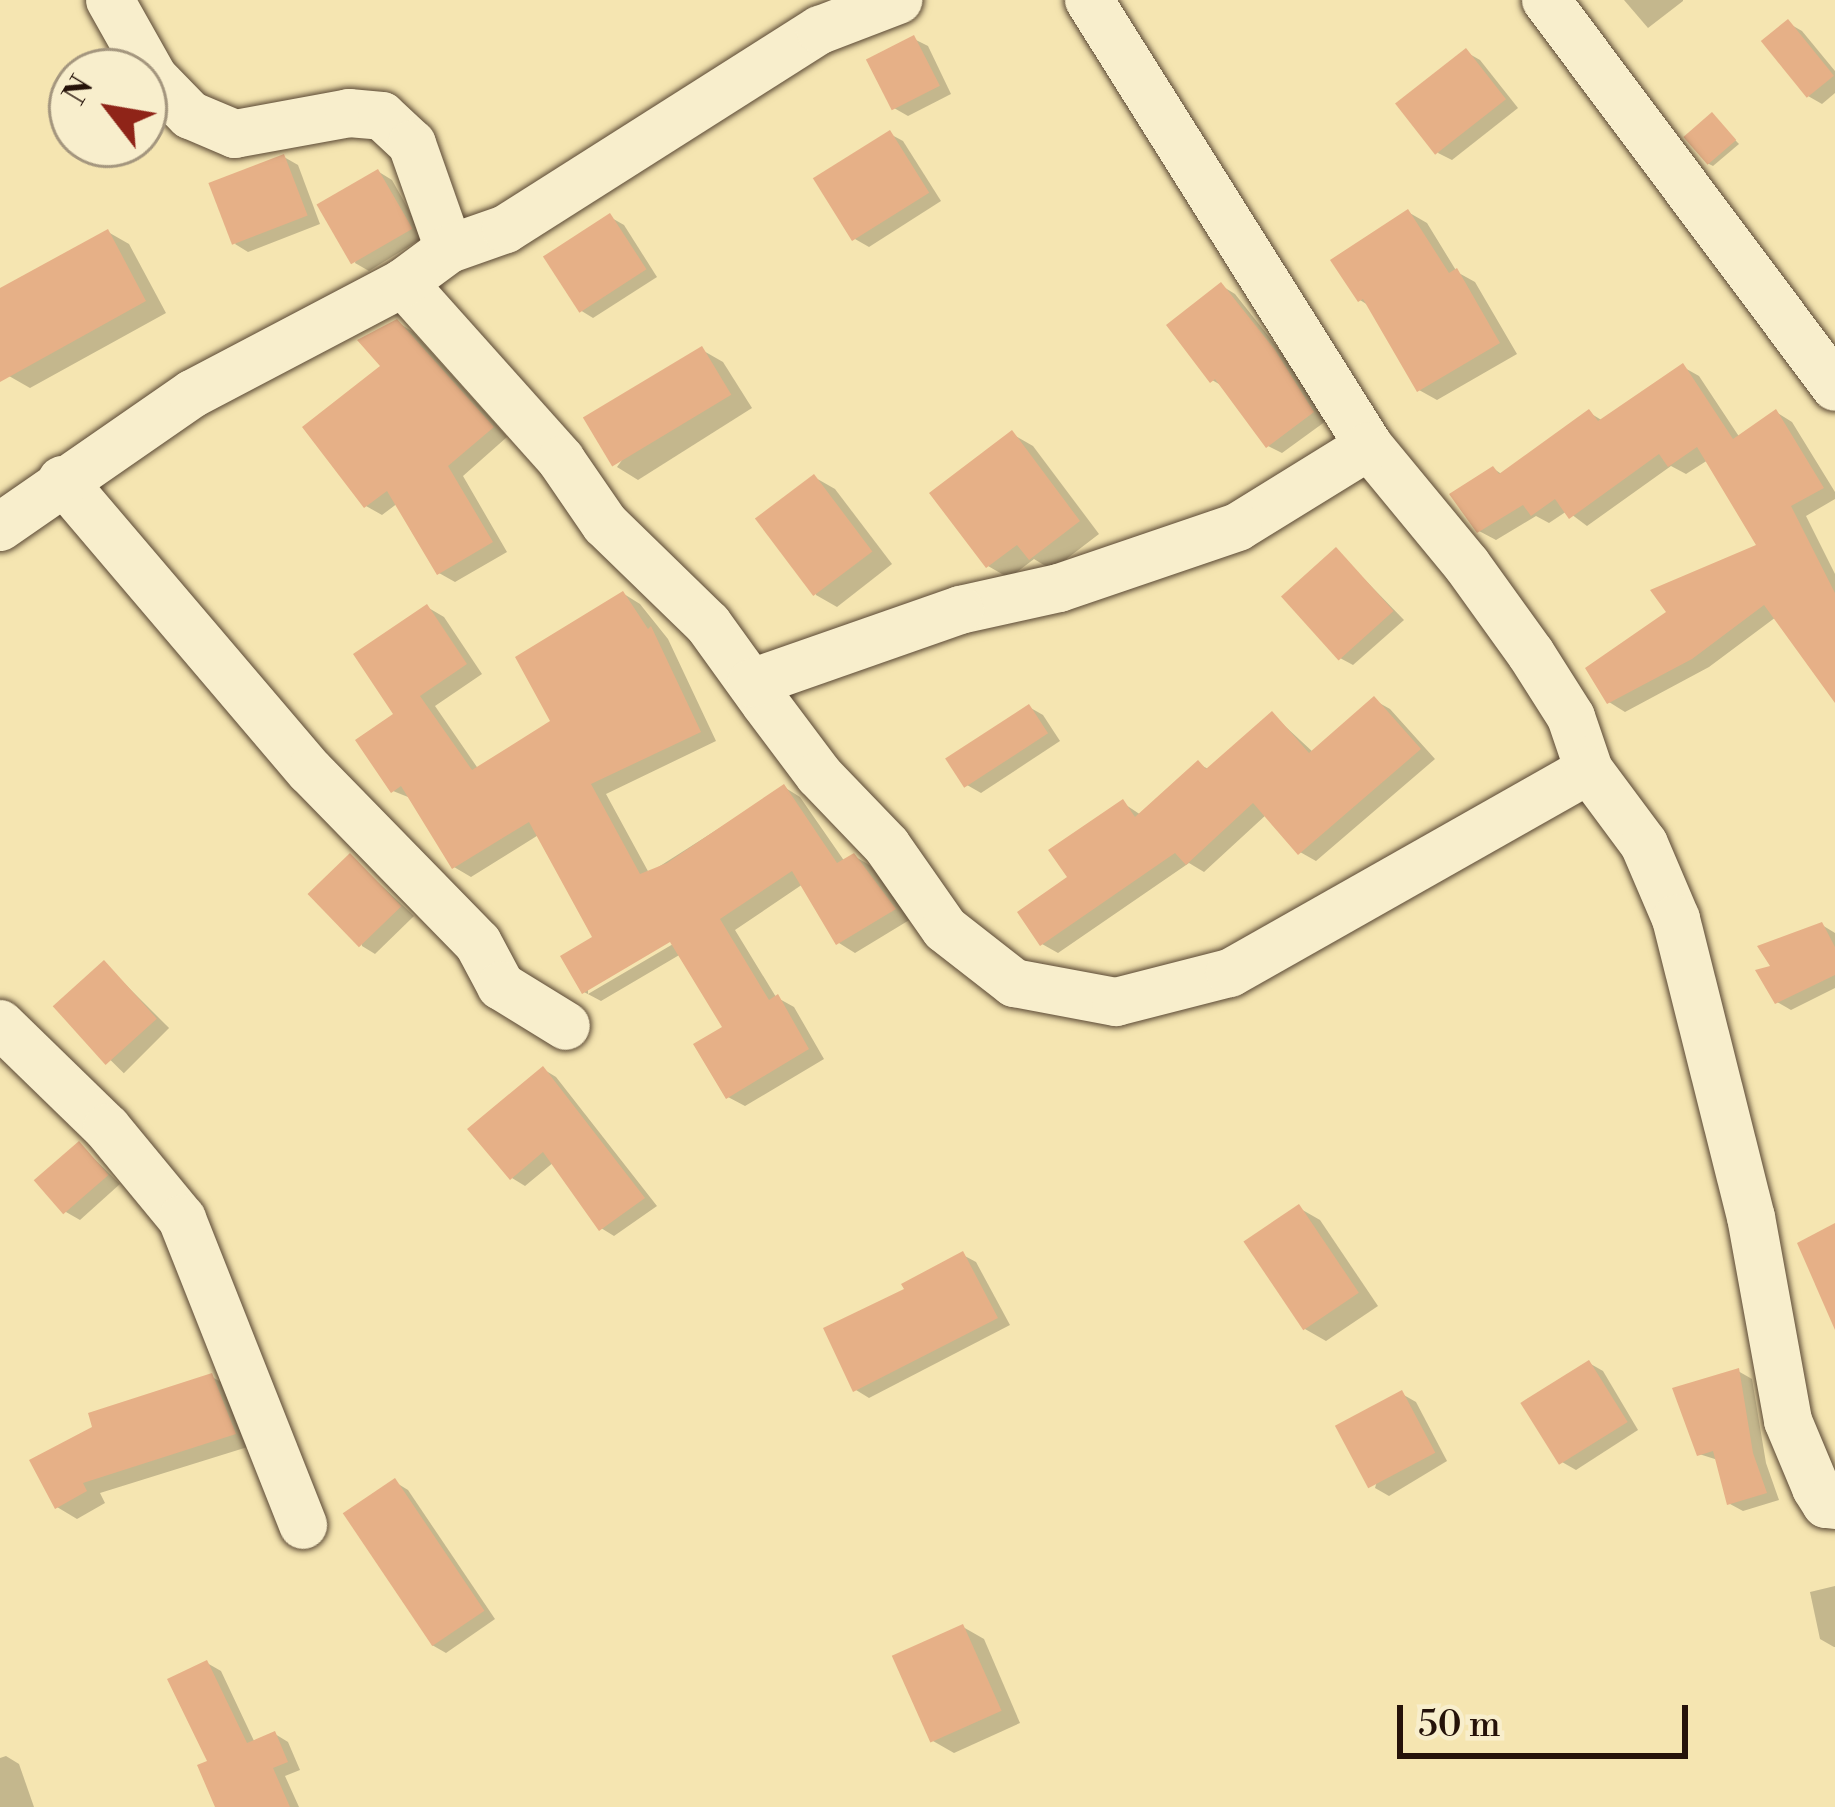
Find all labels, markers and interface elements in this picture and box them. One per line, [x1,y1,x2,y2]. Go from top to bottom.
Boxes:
north arrow [48,48,168,168]
text: N [55,69,104,113]
scale bar [1403,1681,1694,1755]
text: 50 m [1418,1703,1501,1748]

